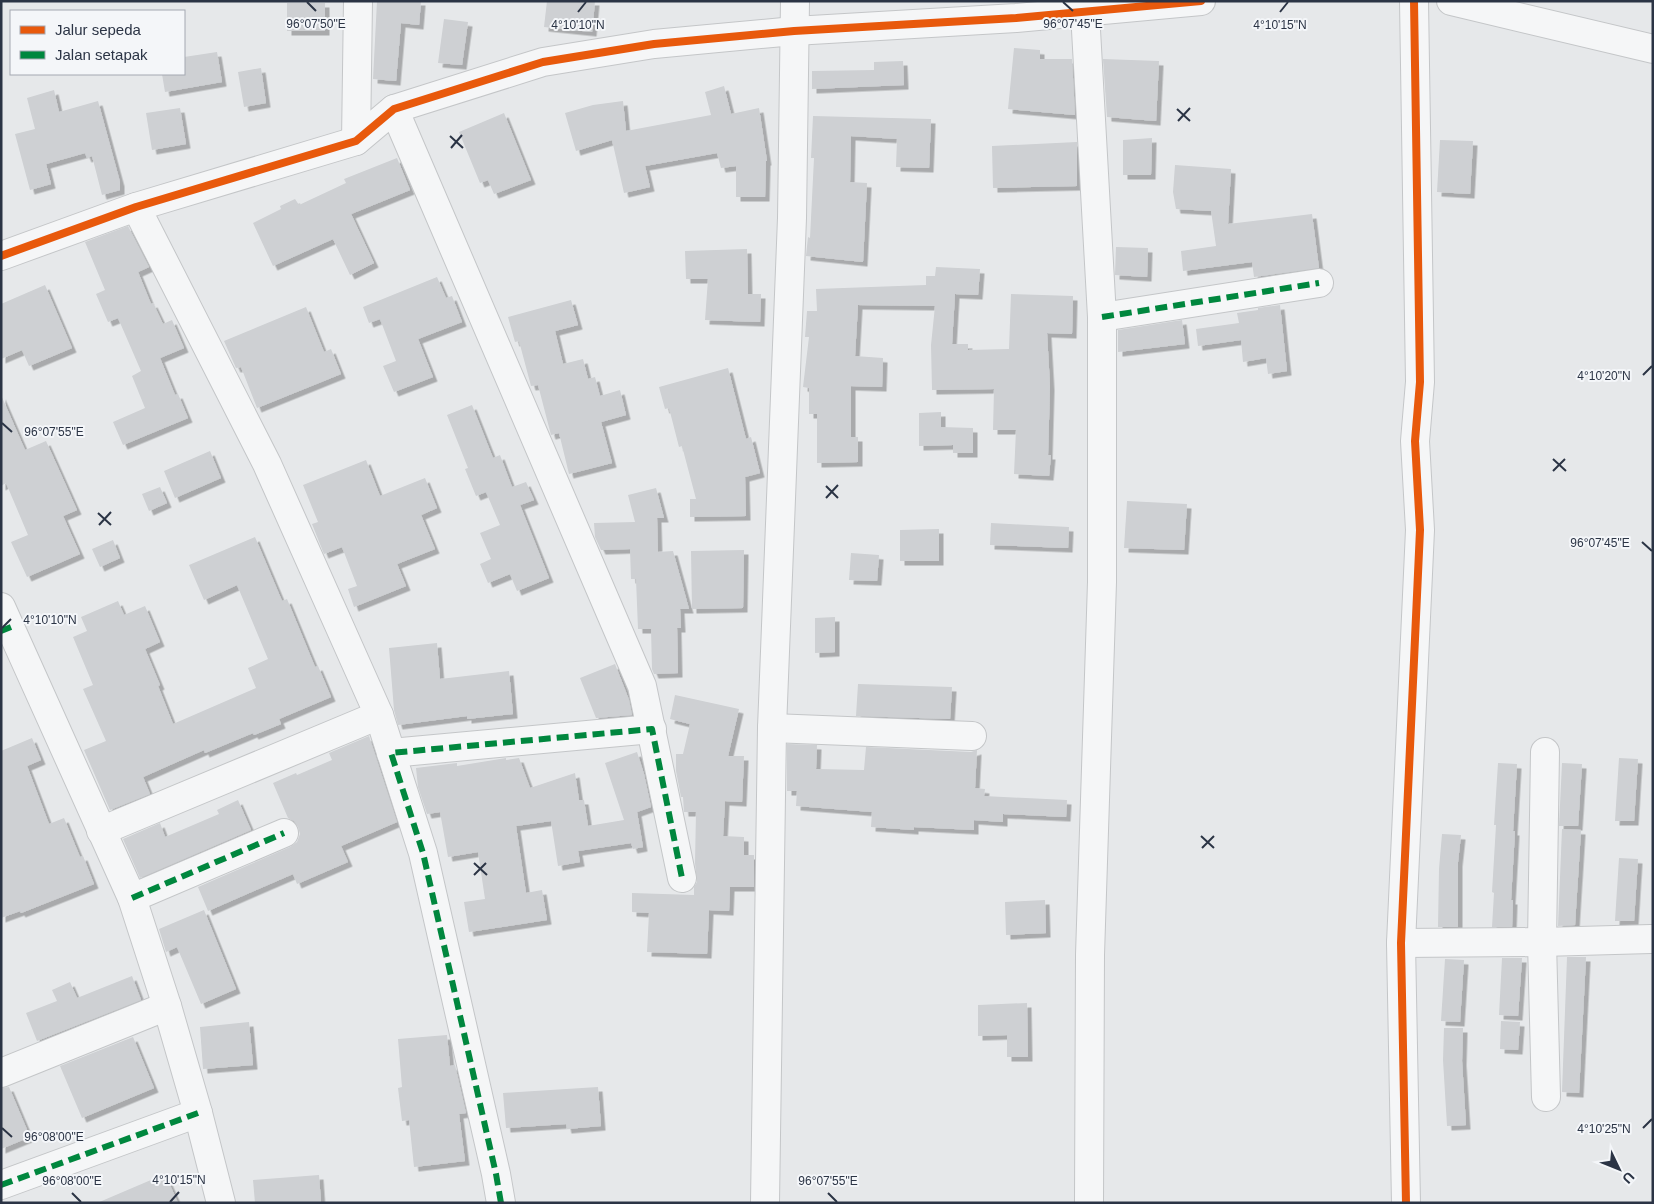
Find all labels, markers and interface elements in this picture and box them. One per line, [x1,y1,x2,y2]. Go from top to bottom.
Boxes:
legend [10,10,185,75]
text: 96°07'50"E [286,17,346,31]
text: 96°07'45"E [1043,17,1103,31]
text: 4°10'10"N [551,18,605,32]
text: 4°10'15"N [1253,18,1307,32]
text: Jalur sepeda [55,21,142,38]
text: Jalan setapak [55,46,148,63]
text: 4°10'20"N [1577,369,1631,383]
text: 96°07'55"E [24,425,84,439]
text: 96°07'45"E [1570,536,1630,550]
text: 4°10'10"N [23,613,77,627]
text: 4°10'25"N [1577,1122,1631,1136]
text: 96°08'00"E [24,1130,84,1144]
north arrow [1594,1144,1644,1194]
text: U [1619,1169,1638,1187]
text: 4°10'15"N [152,1173,206,1187]
text: 96°08'00"E [42,1174,102,1188]
text: 96°07'55"E [798,1174,858,1188]

